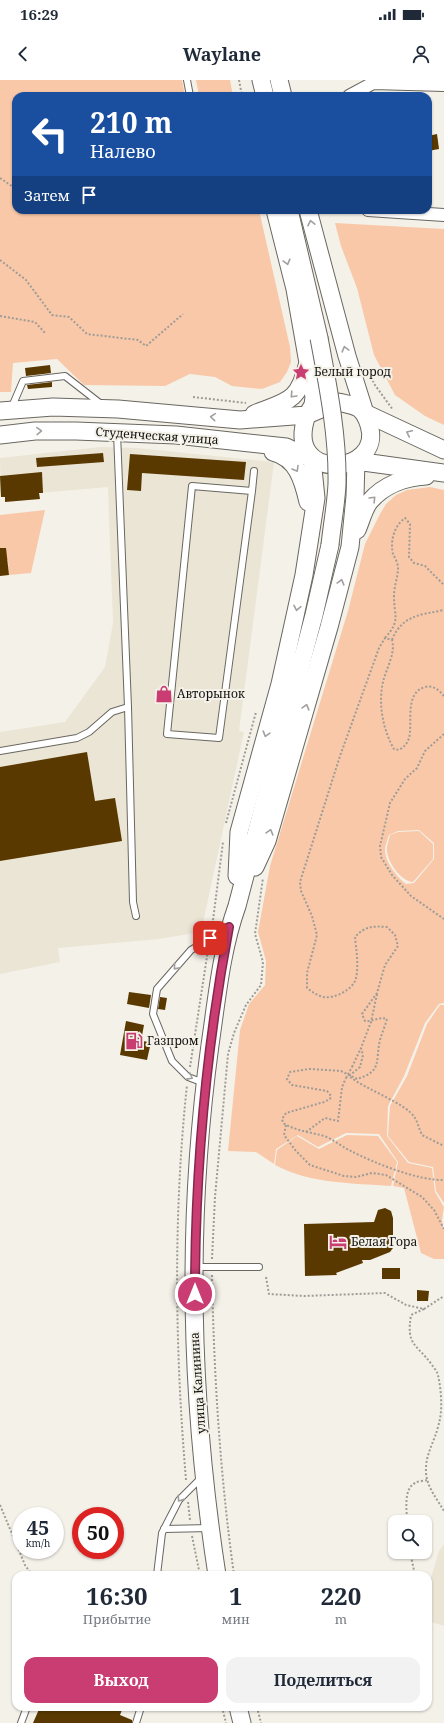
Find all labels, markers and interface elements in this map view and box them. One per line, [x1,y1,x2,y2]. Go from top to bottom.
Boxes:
text: 16:29 [20,4,58,24]
text: Waylane [183,42,261,66]
icon: back [12,43,34,65]
icon: person [410,43,432,65]
text: 210 m [90,103,172,141]
icon: left [24,108,76,160]
text: Налево [90,139,156,163]
icon: arrive [78,184,100,206]
text: Затем [24,185,70,205]
one-way arrow [308,220,316,226]
one-way arrow [283,258,291,265]
one-way arrow [341,346,350,353]
place icon: Белый город [291,362,311,382]
place label: Белый город [314,363,391,380]
one-way arrow [291,390,298,398]
one-way arrow [210,413,216,422]
street label: Студенческая улица [95,423,219,448]
one-way arrow [36,427,42,435]
one-way arrow [405,430,413,438]
one-way arrow [292,465,299,472]
one-way arrow [368,497,375,504]
one-way arrow [337,579,345,585]
one-way arrow [294,605,302,611]
shop icon: Авторынок [154,684,174,704]
place label: Авторынок [177,685,246,702]
one-way arrow [301,704,310,711]
one-way arrow [263,731,271,737]
one-way arrow [265,829,274,836]
pin [193,921,227,955]
icon: arrive [199,927,221,949]
one-way arrow [173,962,181,970]
fuel station icon: Газпром [124,1031,144,1051]
place label: Газпром [147,1032,199,1049]
one-way arrow [186,1072,193,1079]
hotel icon: Белая Гора [328,1232,348,1252]
place label: Белая Гора [351,1233,417,1250]
position arrow [174,1273,216,1315]
street label: улица Калинина [185,1331,210,1434]
one-way arrow [177,1495,185,1502]
speed limit sign: 50 [72,1507,124,1559]
text: 45 [27,1514,49,1541]
map controls [388,1515,432,1559]
button: search [388,1515,432,1559]
text: km/h [26,1536,50,1550]
text: 16:30 [86,1579,148,1612]
text: 1 [229,1579,243,1612]
text: 220 [321,1579,361,1612]
text: Прибытие [83,1610,151,1628]
text: мин [222,1610,250,1628]
text: m [335,1610,347,1628]
button: Выход [24,1657,218,1703]
button: Поделиться [226,1657,420,1703]

